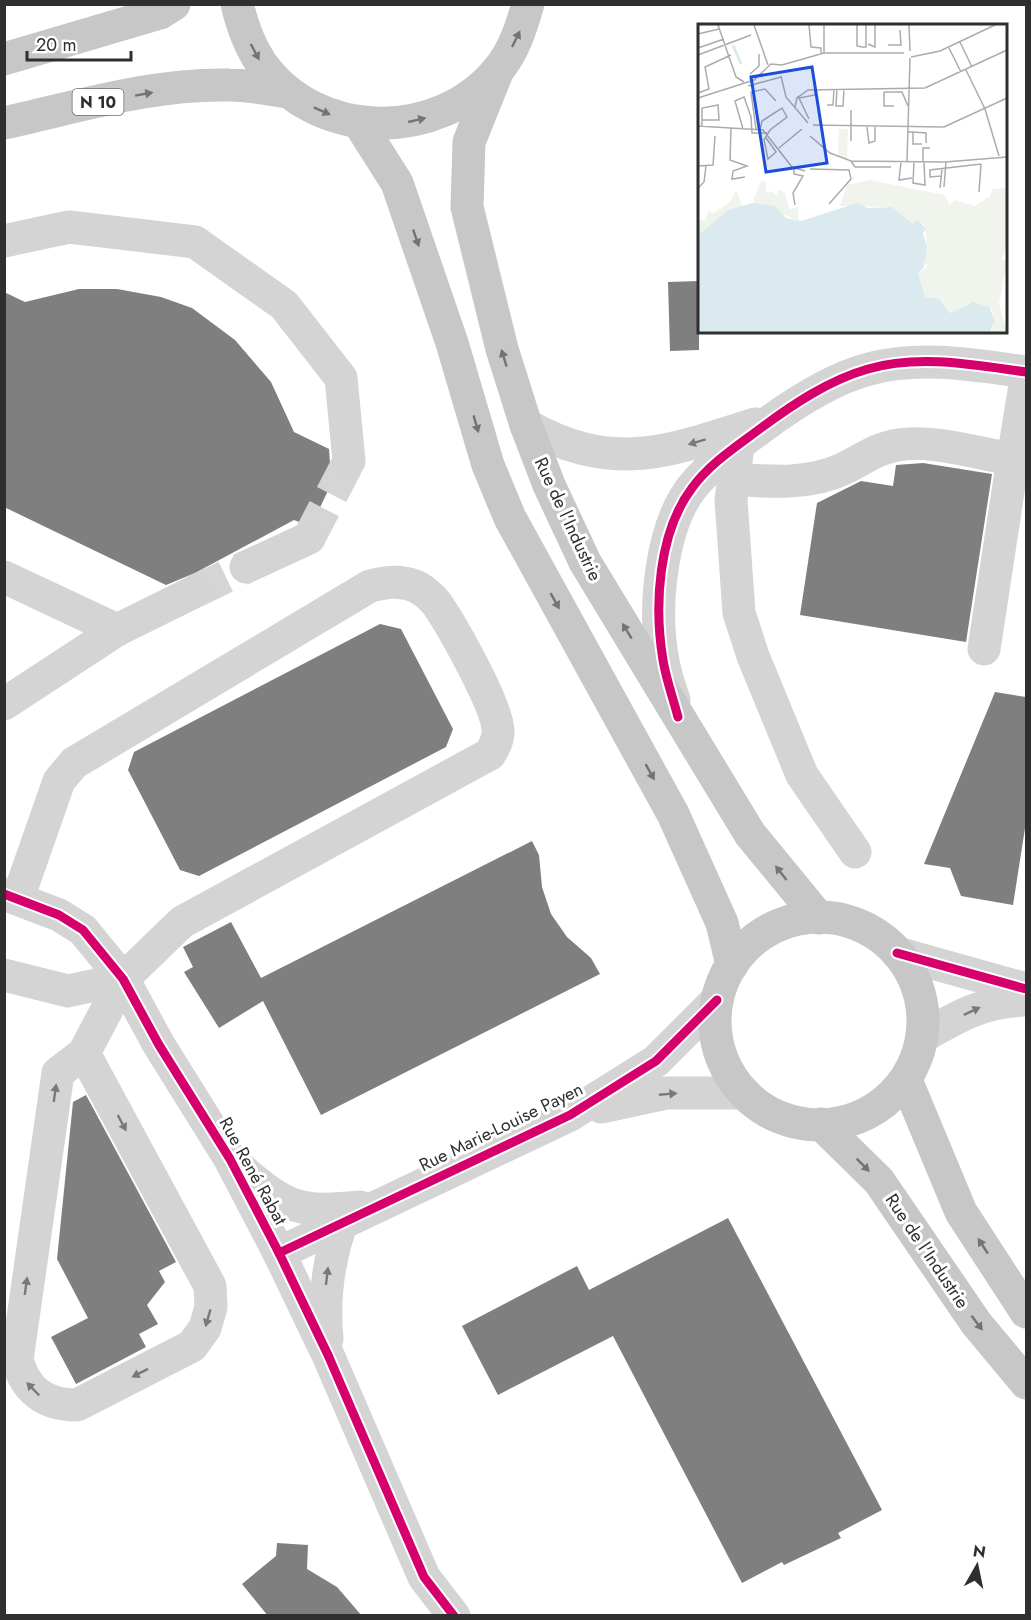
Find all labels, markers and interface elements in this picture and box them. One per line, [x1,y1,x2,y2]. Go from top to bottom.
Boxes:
scale bar [27,24,130,62]
inset map [698,24,1007,333]
one-way arrow [512,30,521,47]
text: 20 m [36,32,76,58]
one-way arrow [250,44,260,61]
road number: N 10 [72,89,124,115]
one-way arrow [134,89,153,98]
one-way arrow [314,106,331,115]
one-way arrow [408,115,426,125]
one-way arrow [412,229,421,247]
one-way arrow [499,349,509,367]
one-way arrow [471,415,481,433]
one-way arrow [688,438,706,447]
street label: Rue de l'Industrie [528,453,608,585]
one-way arrow [550,593,560,610]
one-way arrow [621,623,632,639]
one-way arrow [644,763,654,780]
one-way arrow [774,865,787,881]
one-way arrow [963,1006,980,1015]
street label: Rue Marie-Louise Payen [415,1076,587,1178]
one-way arrow [50,1083,59,1102]
one-way arrow [658,1089,677,1099]
street label: Rue René Rabat [213,1112,294,1230]
one-way arrow [117,1115,127,1132]
one-way arrow [856,1157,870,1171]
street label: Rue de l'Industrie [879,1188,975,1314]
one-way arrow [977,1238,988,1254]
one-way arrow [323,1267,332,1286]
one-way arrow [22,1276,31,1295]
one-way arrow [203,1309,212,1327]
one-way arrow [971,1314,983,1330]
one-way arrow [131,1367,149,1377]
one-way arrow [26,1382,40,1396]
north arrow [947,1536,1007,1596]
text: N [971,1539,987,1564]

